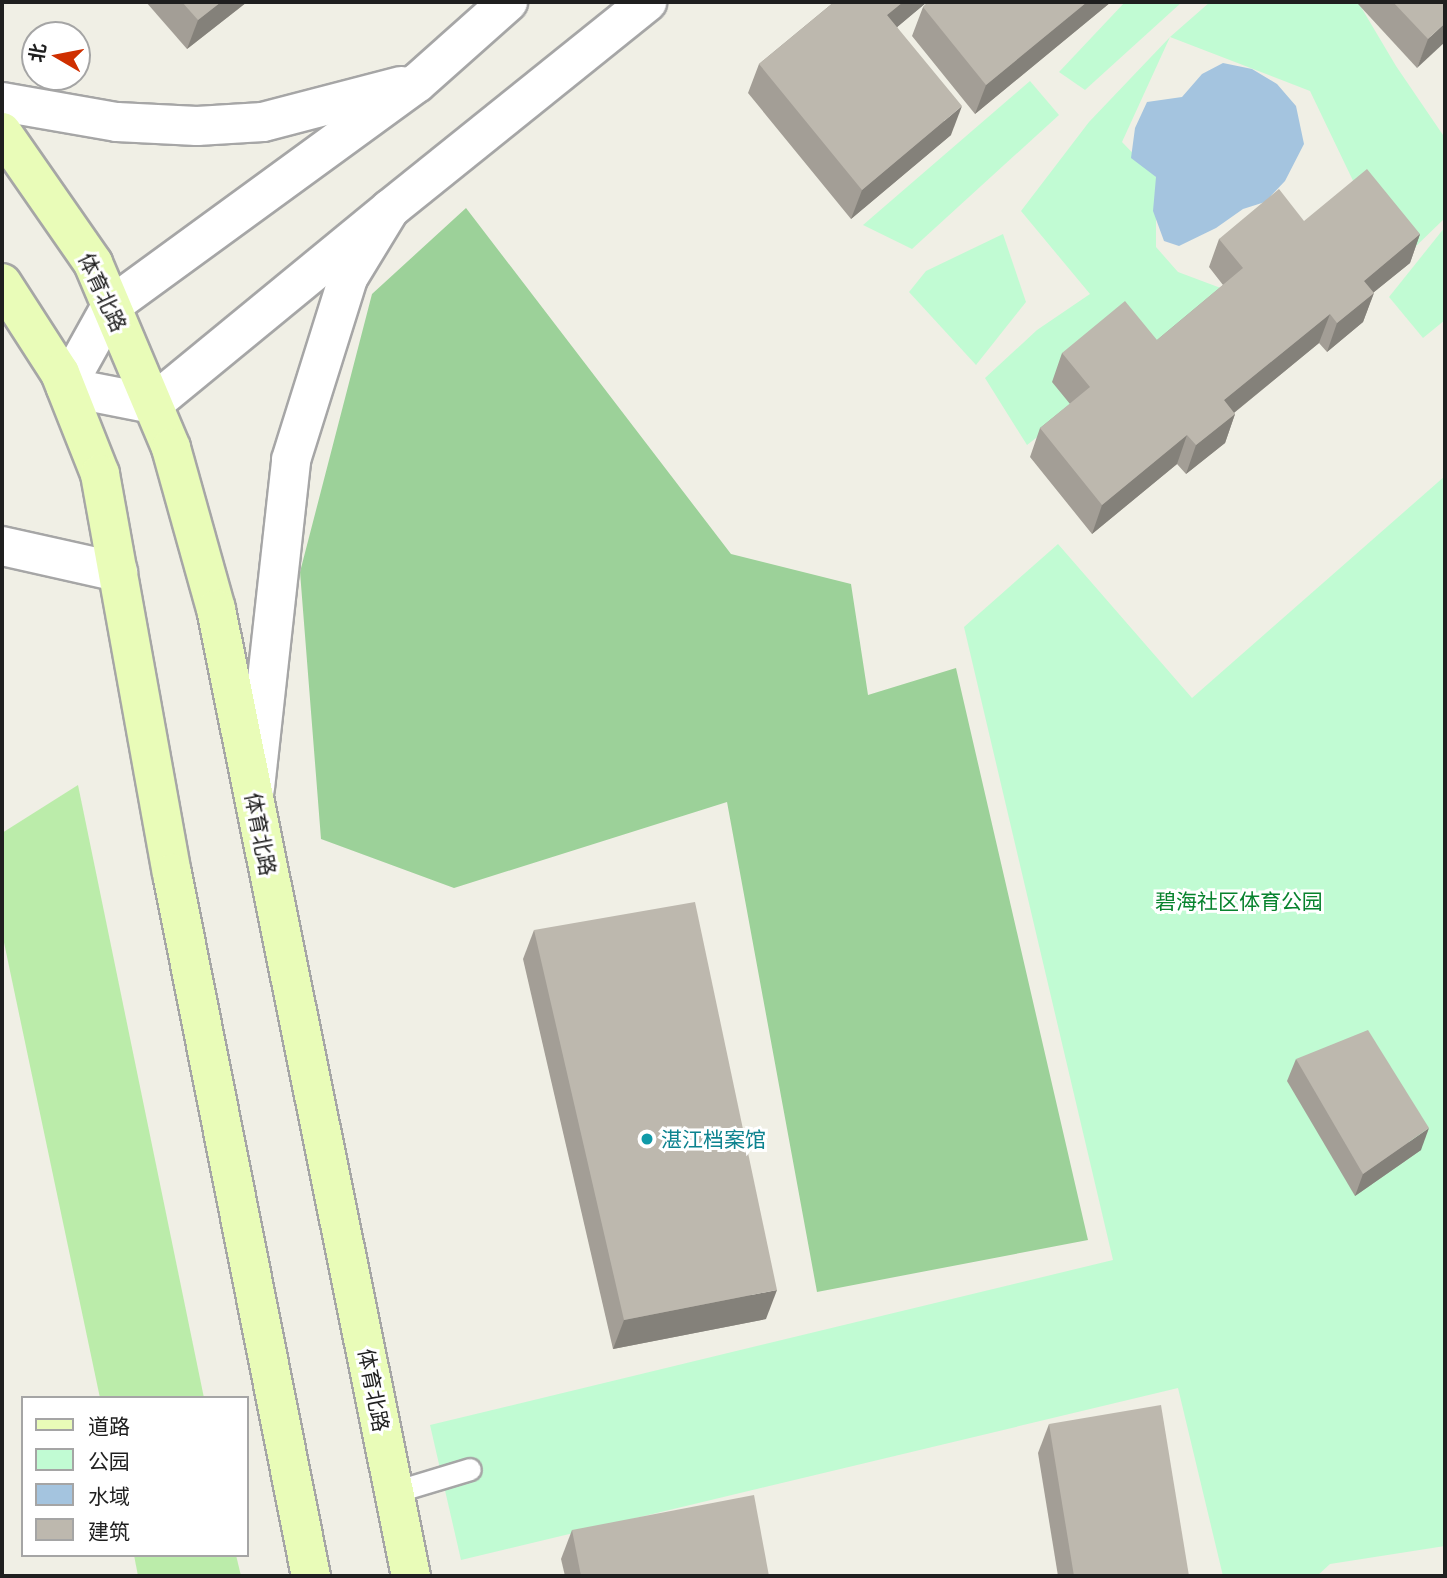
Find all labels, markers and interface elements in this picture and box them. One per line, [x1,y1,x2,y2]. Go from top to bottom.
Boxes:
north arrow [21,21,91,91]
text: 北 [24,41,51,64]
street label: 体育北路 [74,249,132,335]
street label: 体育北路 [241,790,281,878]
park label: 碧海社区体育公园 [1155,888,1323,914]
place label: 湛江档案馆 [661,1126,766,1152]
marker: 湛江档案馆 [639,1131,655,1147]
street label: 体育北路 [354,1346,394,1434]
legend [21,1396,248,1557]
text: 道路 [88,1412,130,1440]
text: 公园 [88,1447,130,1475]
text: 水域 [88,1482,130,1510]
text: 建筑 [88,1517,130,1545]

